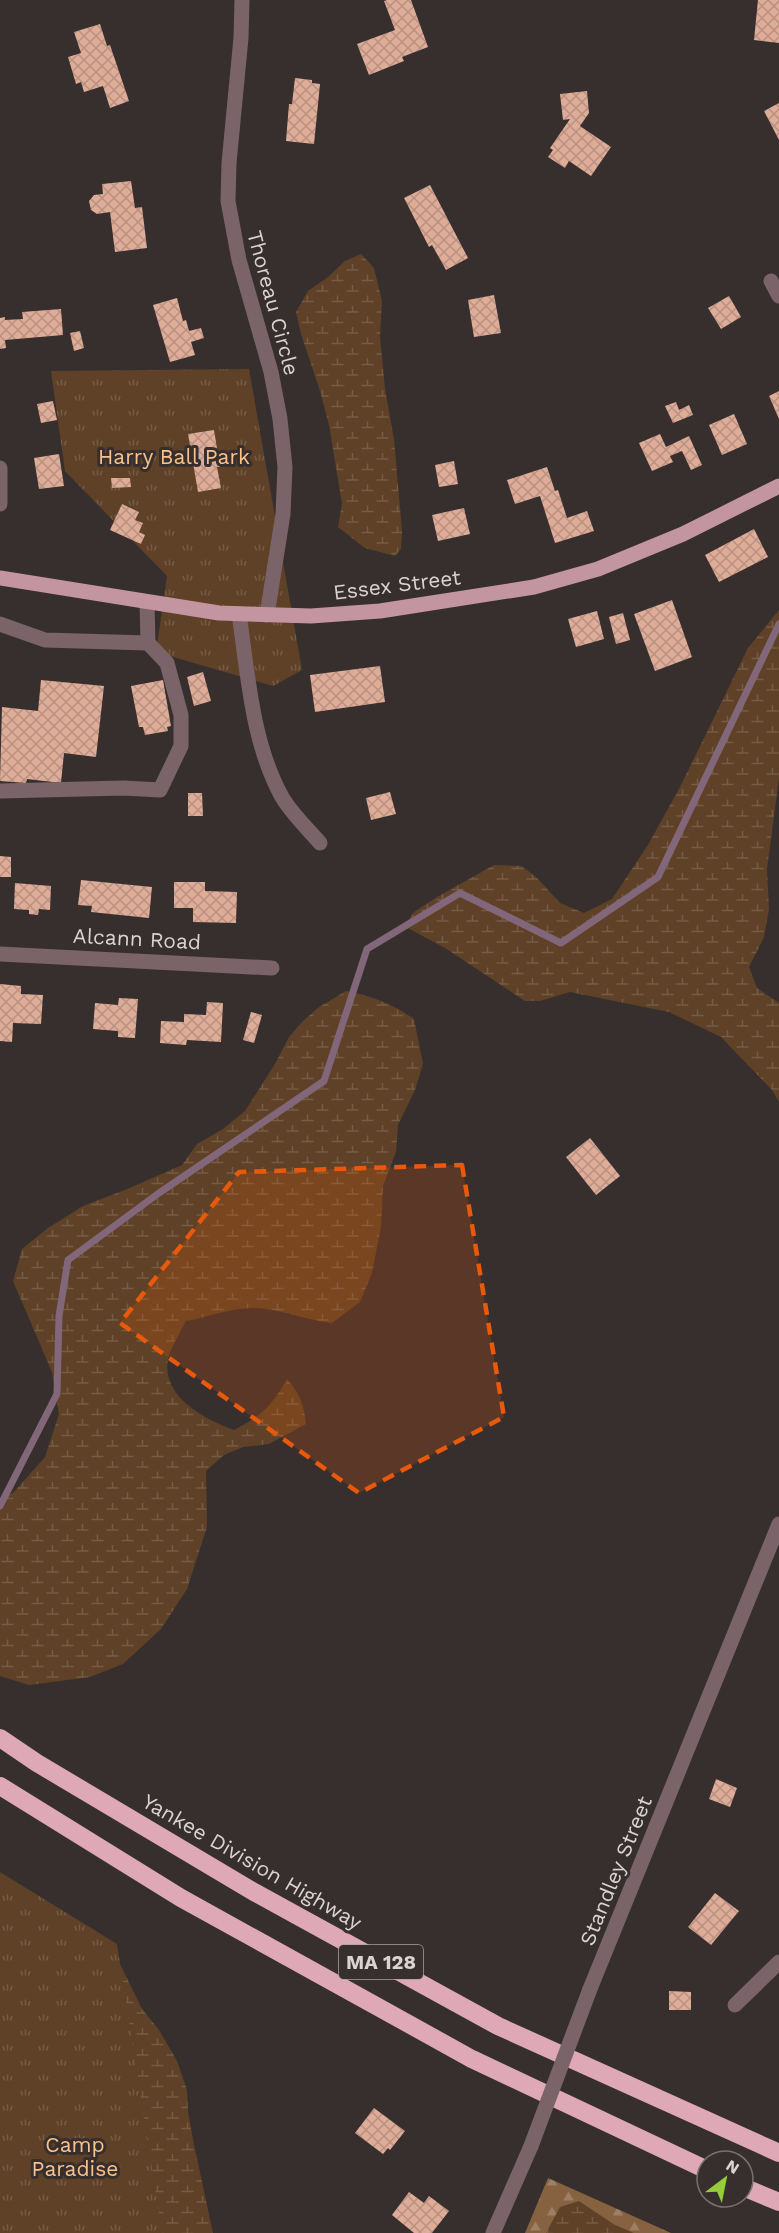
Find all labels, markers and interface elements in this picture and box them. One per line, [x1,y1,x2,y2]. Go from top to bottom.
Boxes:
street label: Thoreau Circle [242,228,305,378]
park label: Harry Ball Park [98,444,250,469]
street label: Essex Street [332,564,462,605]
street label: Alcann Road [72,923,202,954]
street label: Yankee Division Highway [138,1788,366,1935]
street label: Standley Street [574,1792,657,1949]
road number: MA 128 [339,1945,423,1979]
park label: Camp Paradise [32,2132,118,2181]
north arrow [695,2149,755,2209]
text: N [723,2156,743,2178]

